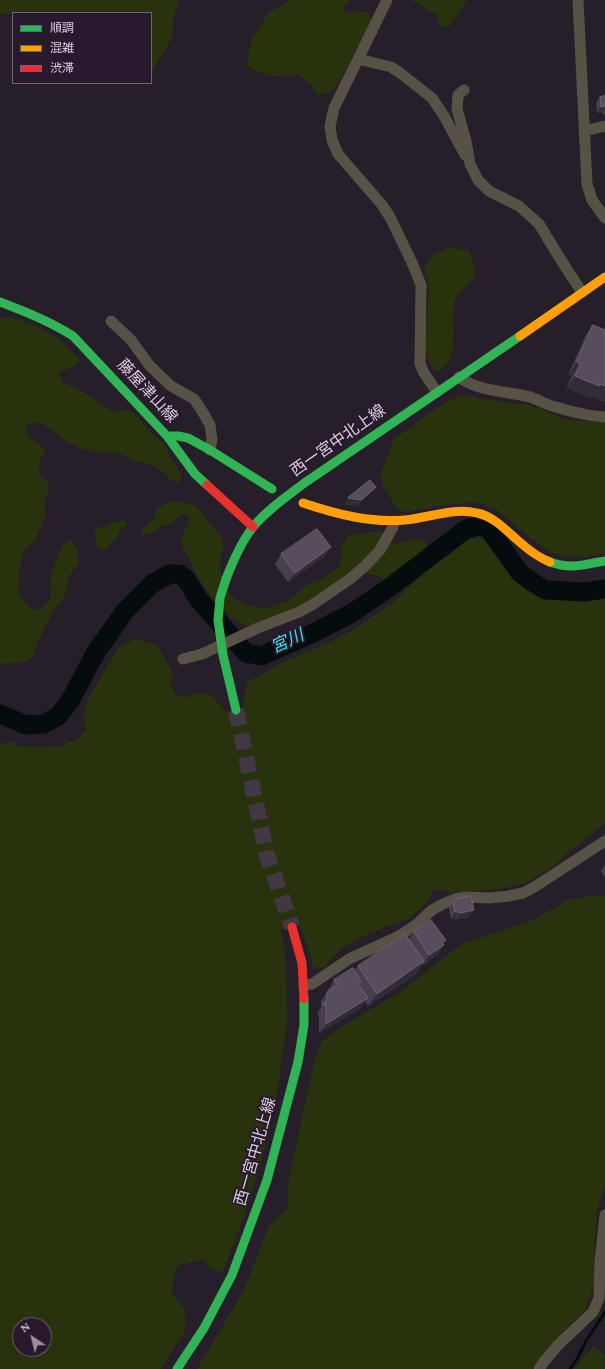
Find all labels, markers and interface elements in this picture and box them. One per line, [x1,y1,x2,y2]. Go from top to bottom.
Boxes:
legend [12,12,152,84]
text: 順調 [50,19,74,38]
text: 混雑 [50,39,74,58]
text: 渋滞 [50,59,74,78]
street label: 藤屋津山線 [112,356,180,428]
street label: 西一宮中北上線 [288,402,390,482]
water label: 宮川 [268,627,308,659]
street label: 西一宮中北上線 [232,1096,282,1208]
north arrow [12,1317,52,1357]
text: N [17,1318,34,1337]

